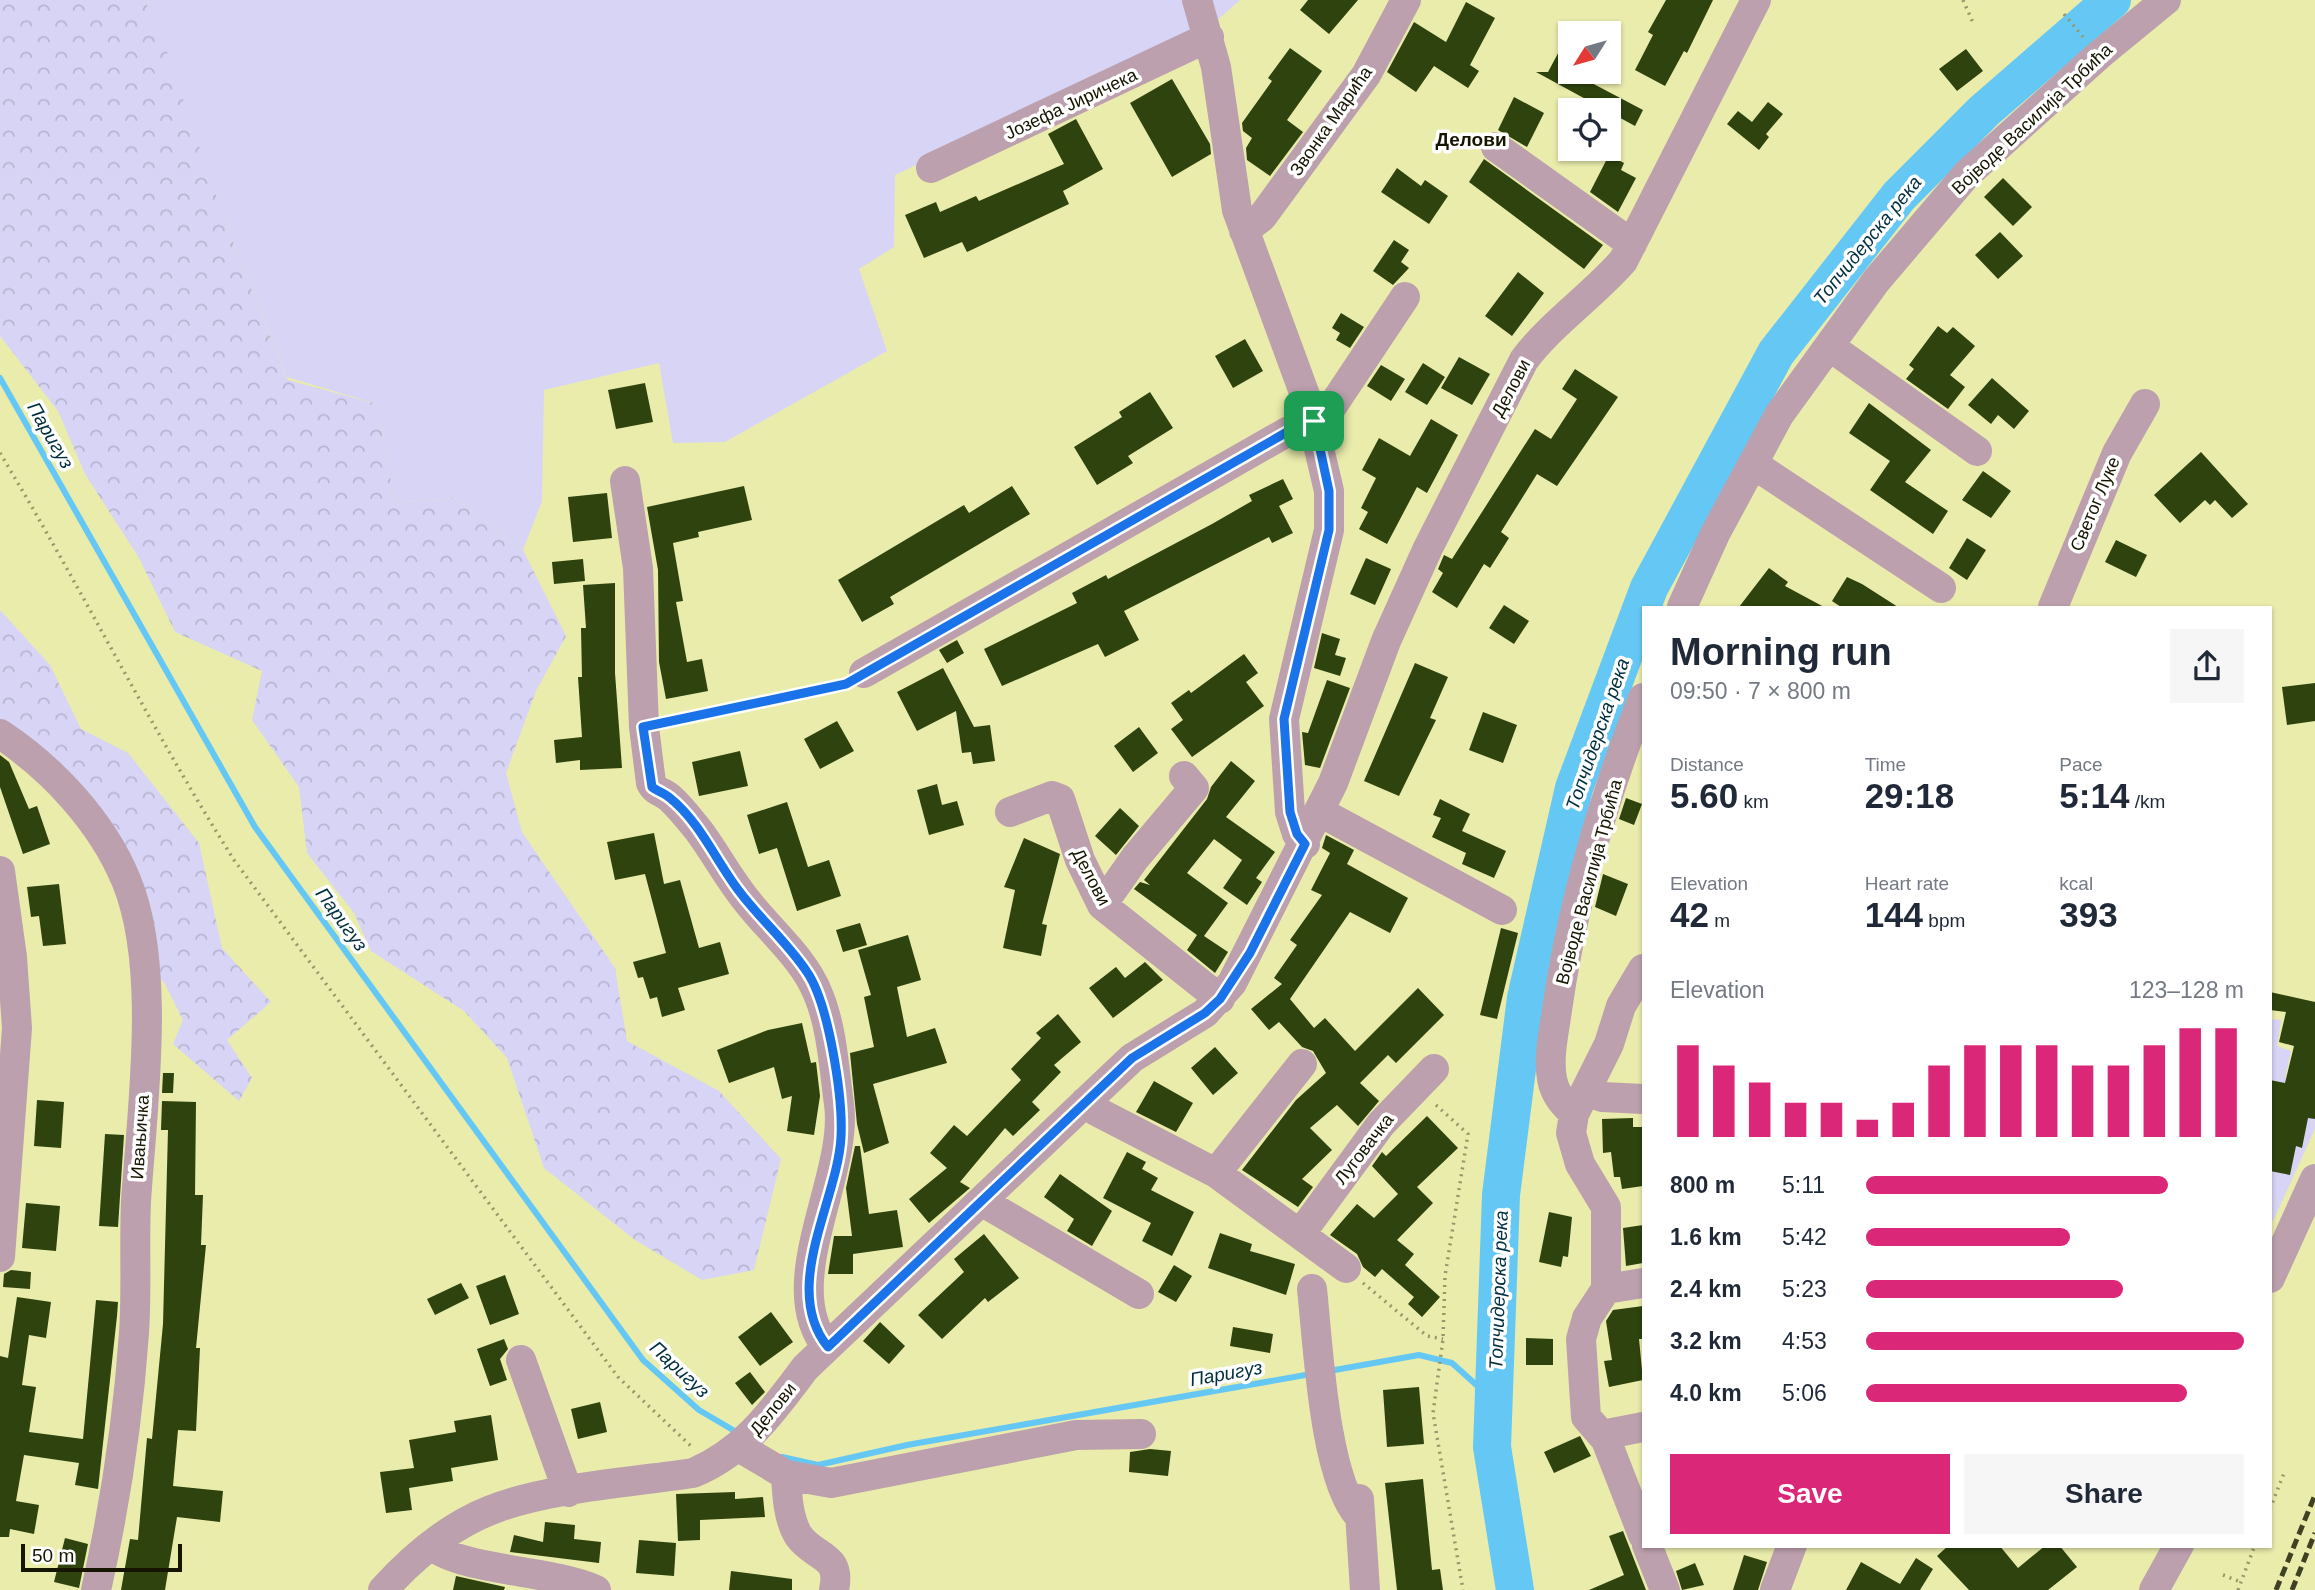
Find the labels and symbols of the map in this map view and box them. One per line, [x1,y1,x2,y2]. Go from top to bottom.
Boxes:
north arrow [1558,21,1620,84]
street label: Војводе Василија Трбића [1948,39,2117,198]
street label: Звонка Марића [1286,62,1377,179]
street label: Јозефа Јиричека [1002,64,1141,143]
district label: Делови [1435,129,1507,150]
water label: Топчидерска река [1809,172,1926,309]
street label: Делови [1488,356,1534,420]
pin [1284,391,1344,451]
water label: Паригуз [23,398,78,472]
street label: Светог Луке [2066,454,2124,554]
water label: Топчидерска река [1562,656,1633,813]
street label: Војводе Василија Трбића [1552,776,1626,987]
street label: Делови [1068,845,1114,909]
water label: Паригуз [312,884,372,955]
street label: Ивањичка [127,1093,153,1180]
street label: Луговачка [1330,1109,1398,1188]
water label: Топчидерска река [1485,1210,1512,1370]
water label: Паригуз [646,1337,714,1402]
water label: Паригуз [1188,1357,1264,1390]
street label: Делови [746,1379,800,1439]
scale bar [21,1541,182,1573]

